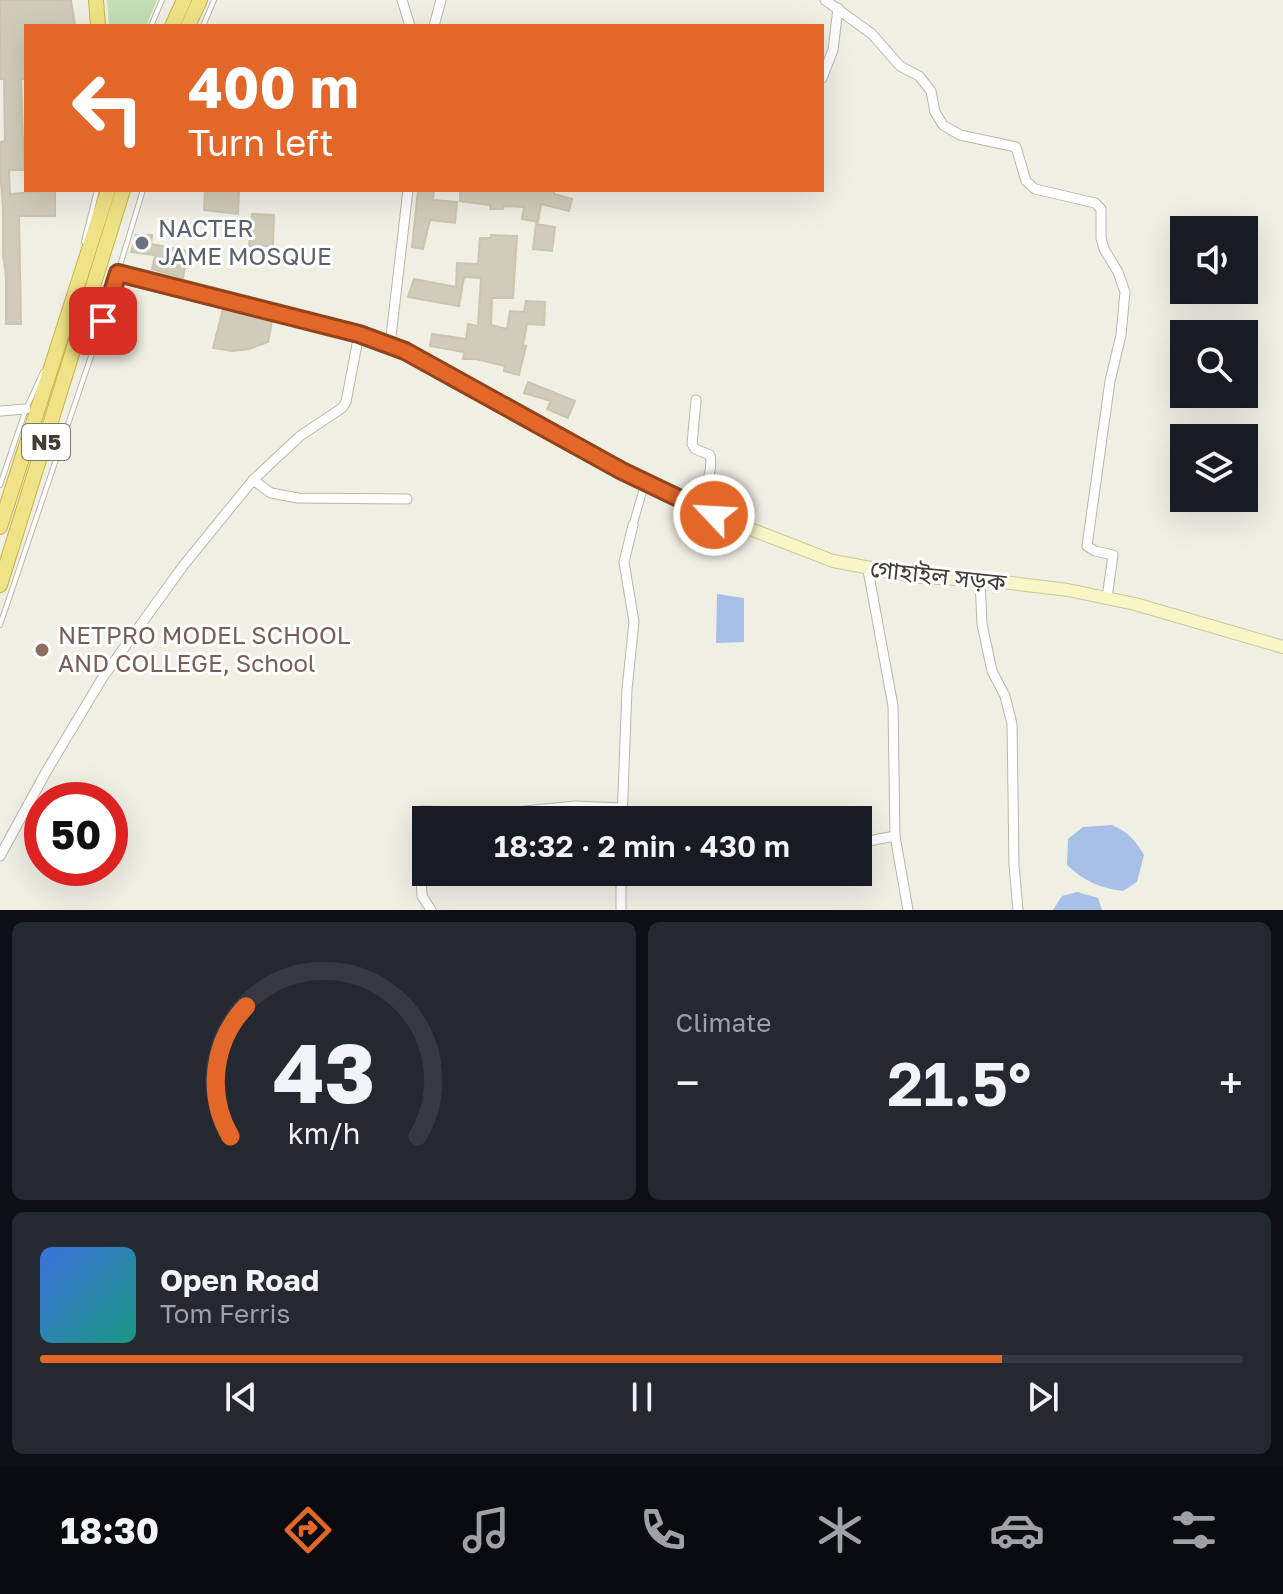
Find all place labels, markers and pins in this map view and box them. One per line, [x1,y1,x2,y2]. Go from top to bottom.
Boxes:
place label: NACTER JAME MOSQUE [158,213,332,270]
marker: NACTER JAME MOSQUE [133,234,151,252]
pin [69,287,137,355]
place label: NETPRO MODEL SCHOOL AND COLLEGE, School [58,620,351,677]
marker: NETPRO MODEL SCHOOL AND COLLEGE, School [33,641,51,659]

